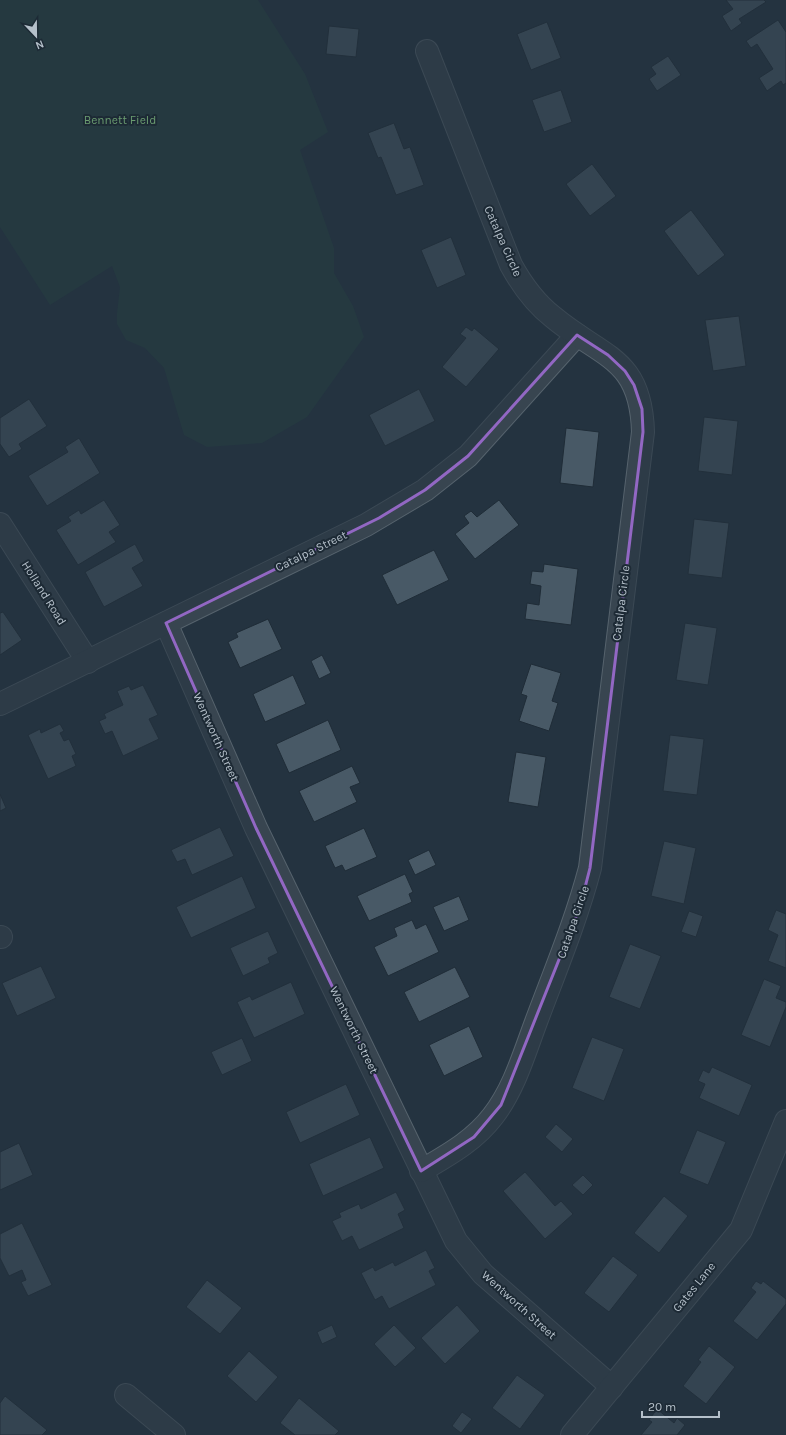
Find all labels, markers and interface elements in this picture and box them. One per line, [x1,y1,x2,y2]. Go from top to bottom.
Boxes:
north arrow [16,16,56,56]
text: N [33,37,46,52]
park label: Bennett Field [84,113,156,127]
street label: Catalpa Circle [481,203,525,279]
street label: Catalpa Street [273,527,349,574]
street label: Holland Road [19,558,69,628]
street label: Catalpa Circle [609,564,633,642]
street label: Wentworth Street [190,691,242,784]
street label: Catalpa Circle [554,884,592,960]
street label: Wentworth Street [327,984,381,1076]
street label: Gates Lane [670,1259,718,1315]
street label: Wentworth Street [479,1268,559,1342]
scale bar [642,1393,719,1419]
text: 20 m [648,1400,676,1414]

